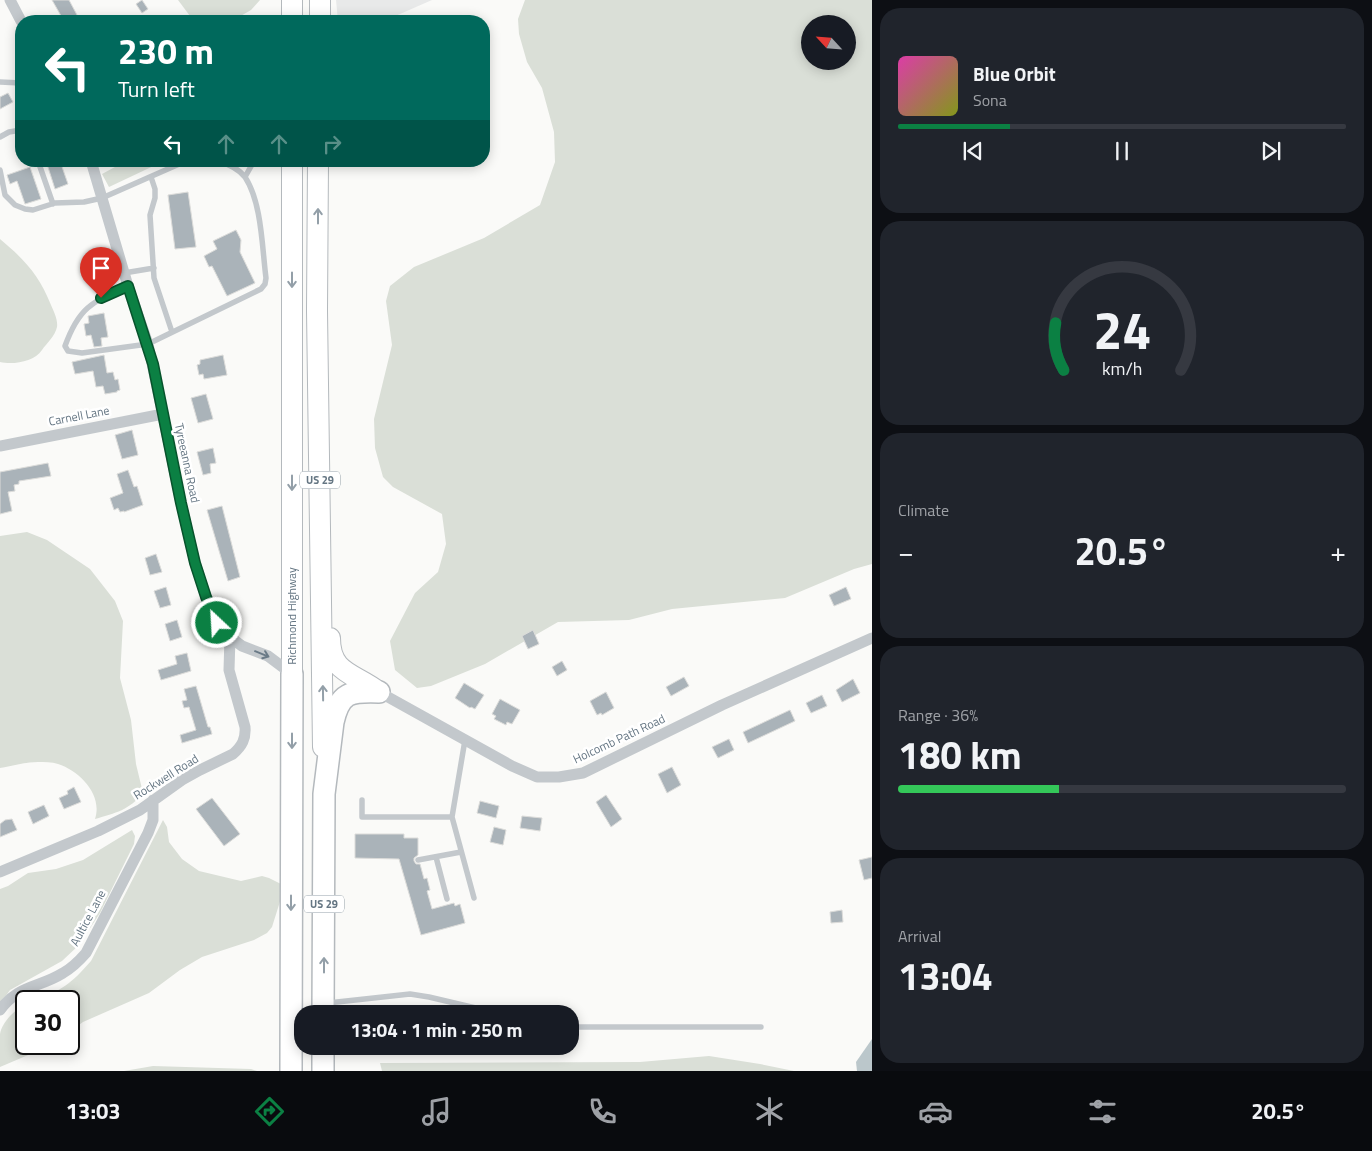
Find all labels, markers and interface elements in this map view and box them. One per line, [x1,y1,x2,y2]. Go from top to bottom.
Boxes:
north arrow [801,15,856,70]
map controls [801,15,856,70]
text: 230 m [118,24,214,78]
icon: left [35,35,100,100]
text: Blue Orbit [973,59,1056,88]
text: Turn left [118,72,195,106]
text: Sona [973,88,1007,112]
icon: left [159,130,187,158]
icon: ahead [212,130,240,158]
icon: ahead [265,130,293,158]
icon: right [318,130,346,158]
icon: previous [959,137,987,165]
icon: pause [1108,137,1136,165]
icon: next [1257,137,1285,165]
one-way arrow [313,208,323,224]
pin [80,247,122,298]
icon: arrive [87,254,115,282]
one-way arrow [287,272,297,288]
text: 24 [1093,290,1151,369]
text: km/h [1102,355,1142,382]
street label: Carnell Lane [47,400,111,431]
street label: Tyreeanna Road [170,421,205,504]
road number: US 29 [300,472,340,488]
one-way arrow [287,475,297,491]
text: Climate [898,498,949,522]
text: 20.5° [1075,522,1169,580]
text: − [898,530,914,573]
text: + [1330,530,1346,573]
street label: Richmond Highway [282,567,301,665]
position arrow [190,596,242,648]
one-way arrow [254,650,269,659]
one-way arrow [318,685,327,701]
text: Range · 36% [898,703,978,727]
street label: Holcomb Path Road [569,709,668,768]
text: 180 km [898,726,1022,784]
one-way arrow [287,732,297,748]
street label: Rockwell Road [129,749,202,804]
street label: Aultice Lane [65,886,110,949]
one-way arrow [286,894,296,911]
road number: US 29 [304,896,344,912]
text: Arrival [898,924,941,948]
text: 13:04 [898,947,993,1005]
one-way arrow [319,957,329,974]
speed limit sign: 30 [15,990,80,1055]
text: 13:04 · 1 min · 250 m [350,1015,523,1044]
text: 13:03 [66,1094,121,1128]
icon: directions [252,1094,287,1129]
icon: music [419,1094,454,1129]
icon: phone [585,1094,620,1129]
icon: climate [752,1094,787,1129]
icon: car [918,1094,953,1129]
icon: filters [1085,1094,1120,1129]
text: 20.5° [1251,1094,1306,1128]

